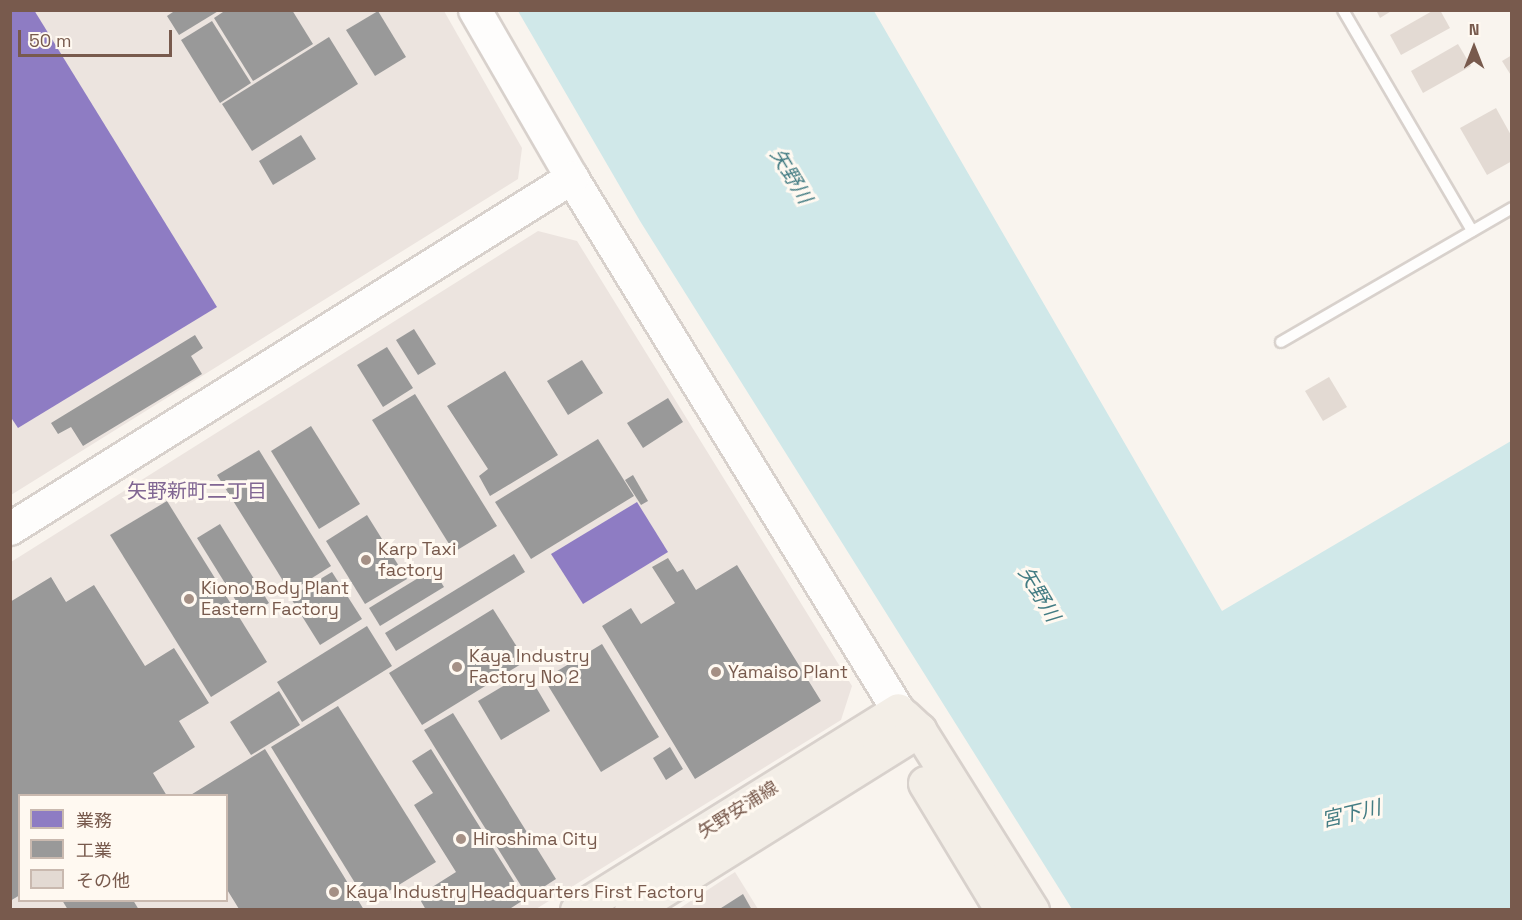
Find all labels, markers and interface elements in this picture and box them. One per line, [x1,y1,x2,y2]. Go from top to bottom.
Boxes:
scale bar [21,18,176,56]
north arrow [1444,18,1504,78]
text: N [1469,19,1479,40]
text: 50 m [29,29,71,52]
water label: 矢野川 [765,144,817,208]
district label: 矢野新町二丁目 [127,479,267,503]
place label: Karp Taxi factory [378,539,457,582]
marker: Karp Taxi factory [359,553,373,567]
water label: 矢野川 [1013,562,1065,626]
place label: Kiono Body Plant Eastern Factory [201,578,349,620]
marker: Kiono Body Plant Eastern Factory [182,592,196,606]
place label: Kaya Industry Factory No 2 [469,646,589,688]
marker: Kaya Industry Factory No 2 [450,660,464,674]
place label: Yamaiso Plant [728,661,848,683]
marker: Yamaiso Plant [709,665,723,679]
street label: 矢野安浦線 [694,777,782,843]
legend [18,794,228,902]
water label: 宮下川 [1319,796,1383,832]
text: 業務 [76,809,112,832]
place label: Hiroshima City [473,828,597,850]
marker: Hiroshima City [454,832,468,846]
text: 工業 [76,839,112,862]
text: その他 [76,869,130,892]
place label: Kaya Industry Headquarters First Factory [346,881,704,903]
marker: Kaya Industry Headquarters First Factory [327,885,341,899]

